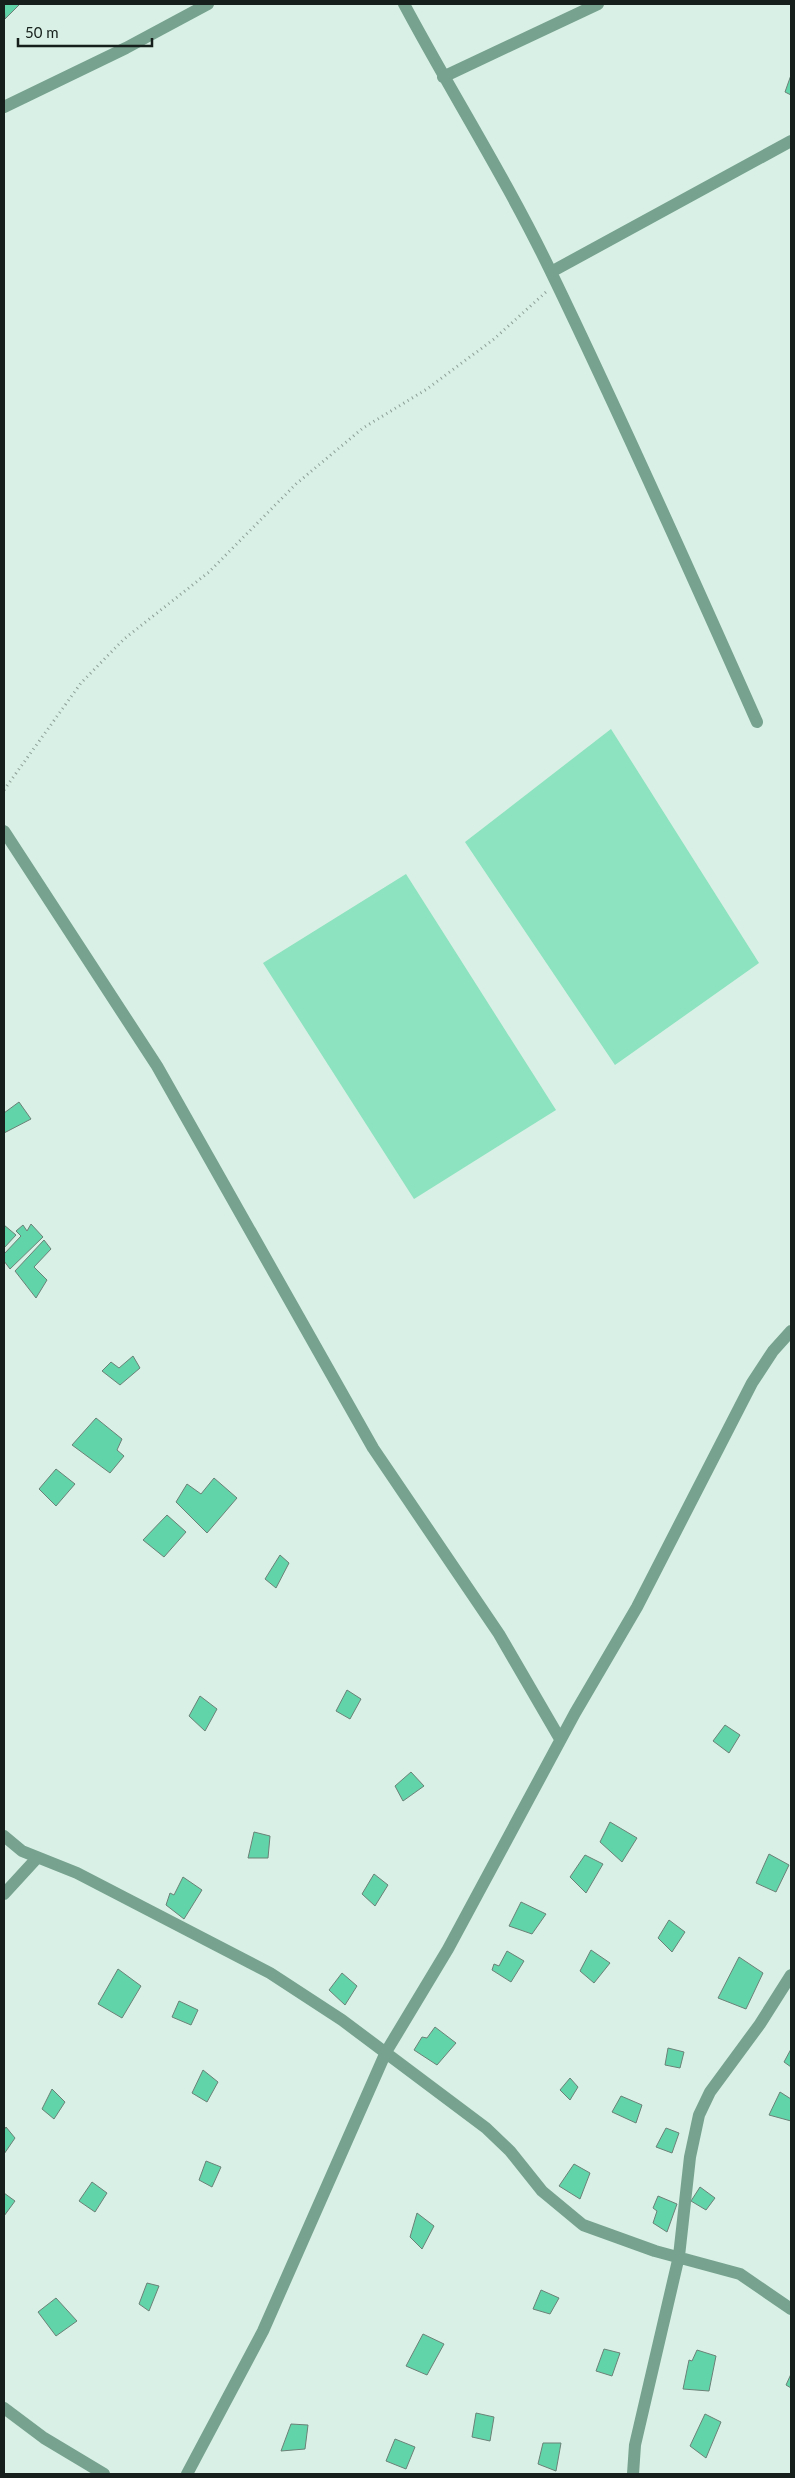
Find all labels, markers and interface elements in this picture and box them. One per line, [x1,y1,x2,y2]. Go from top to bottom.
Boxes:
scale bar [18,15,151,47]
text: 50 m [25,23,59,41]

